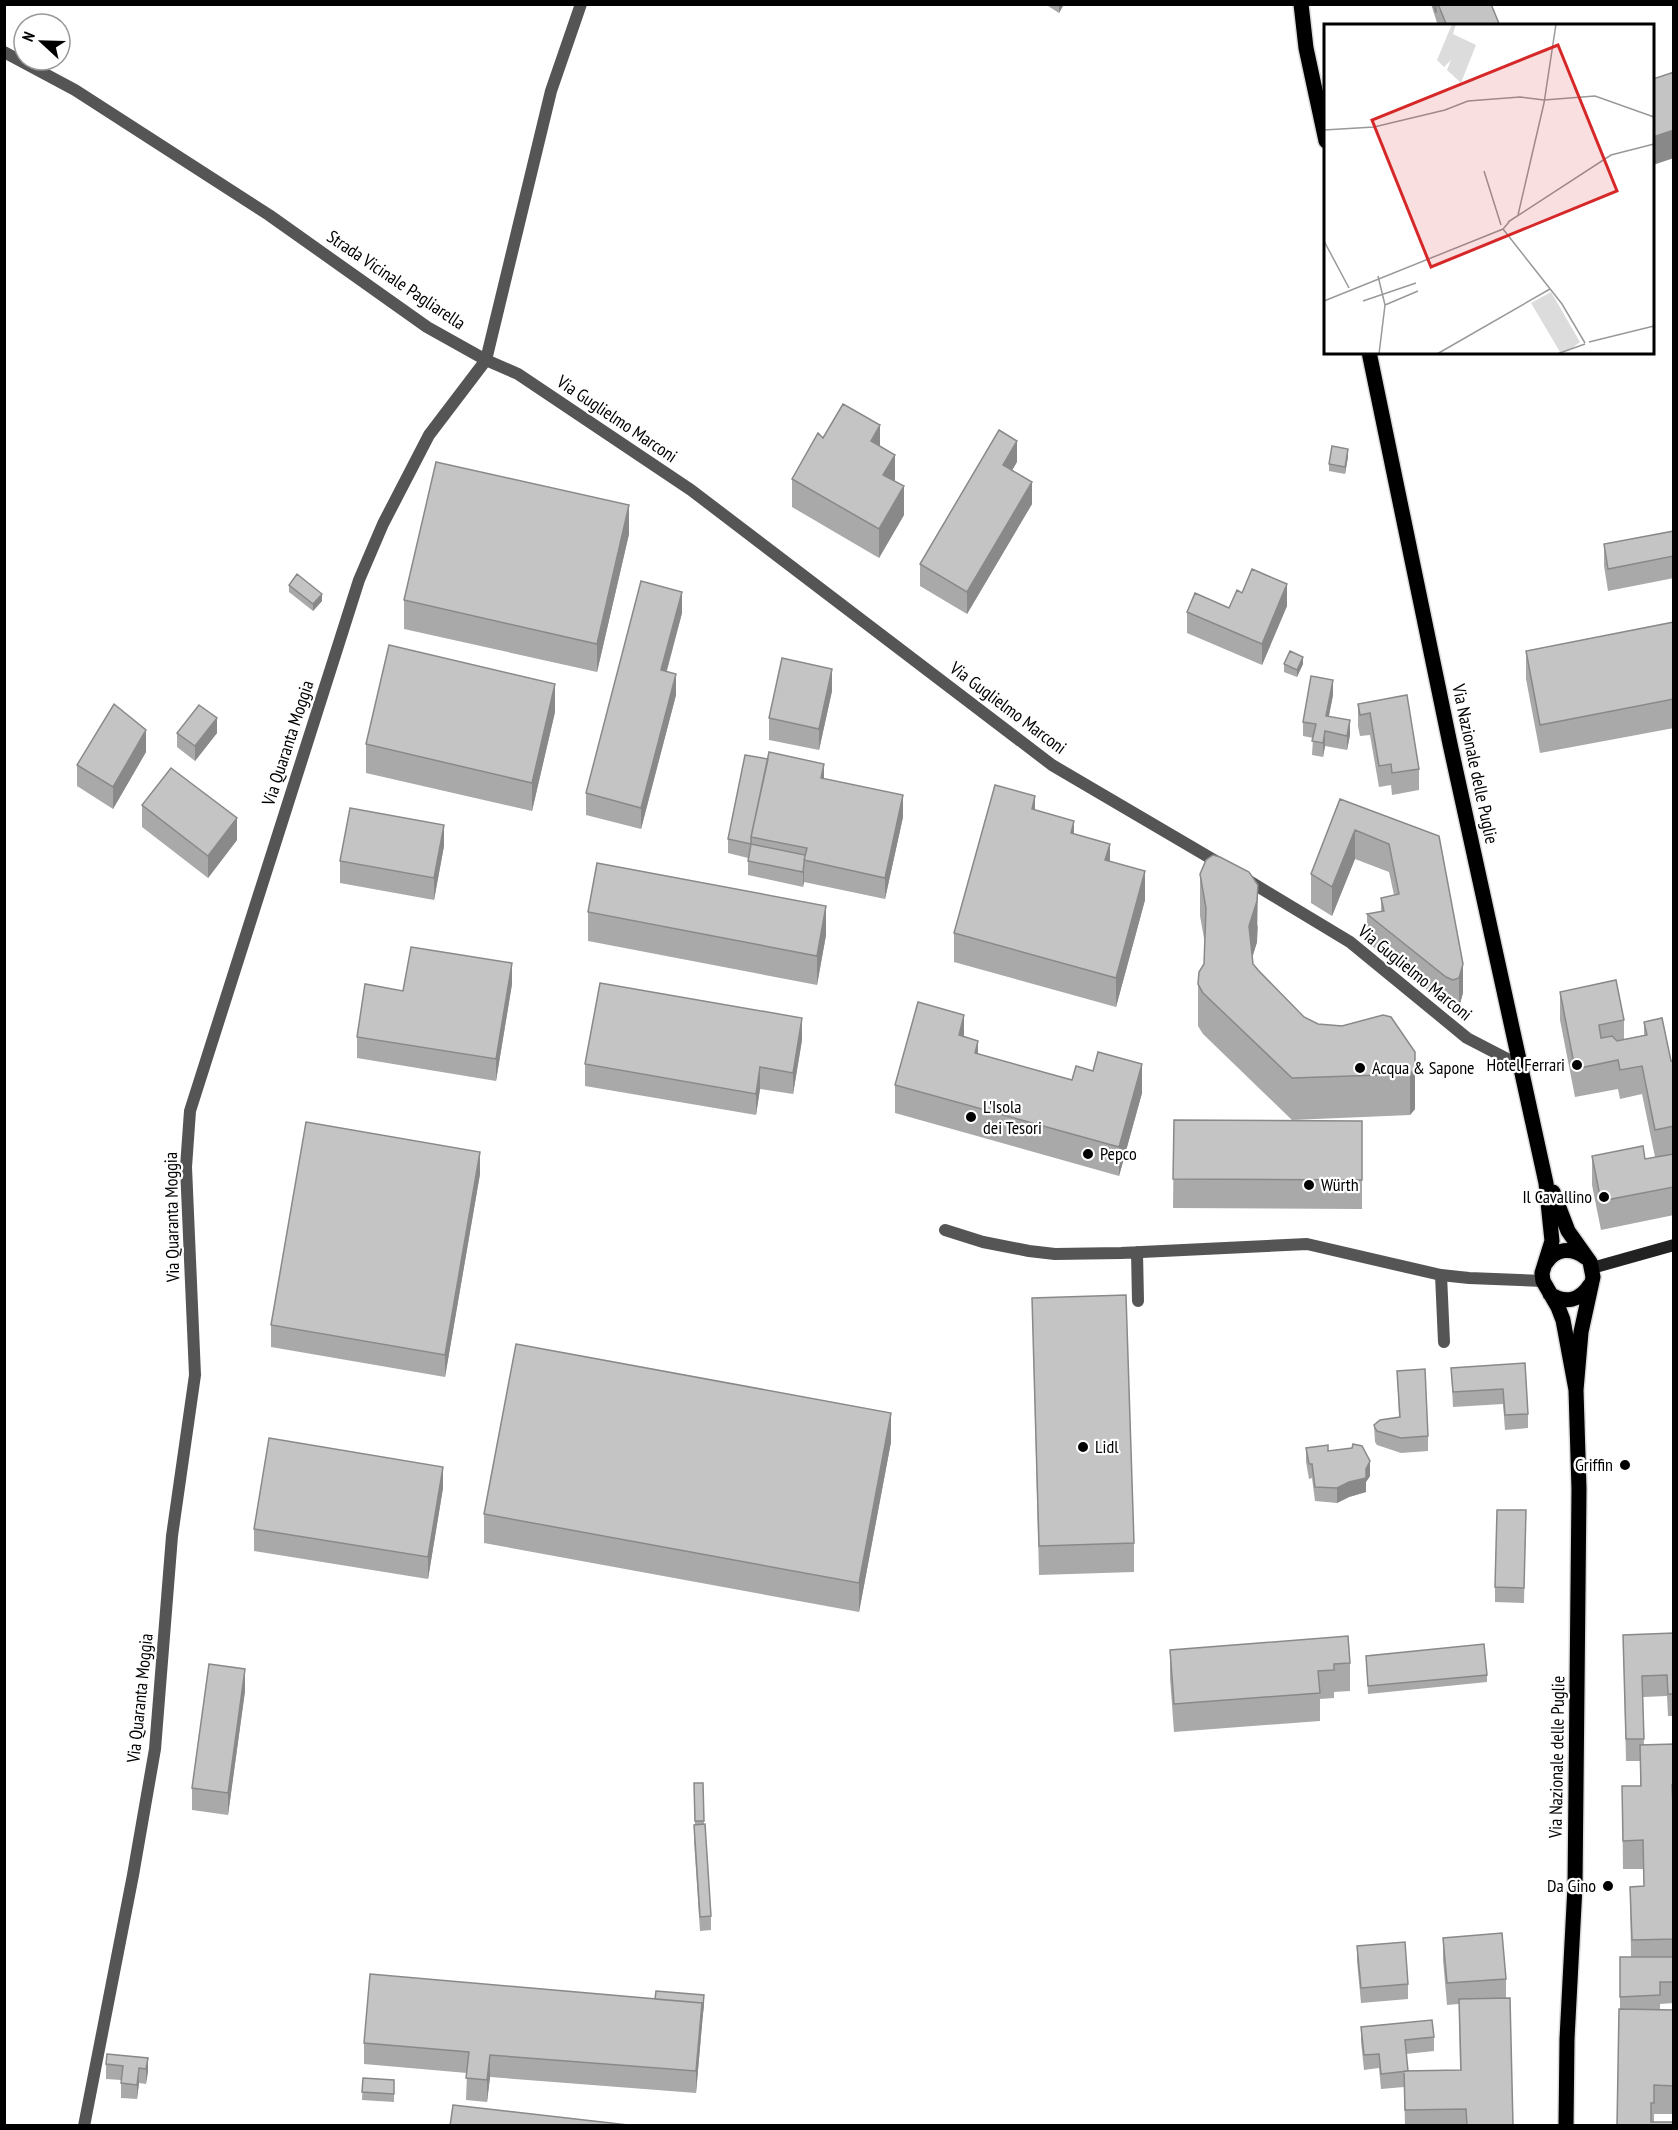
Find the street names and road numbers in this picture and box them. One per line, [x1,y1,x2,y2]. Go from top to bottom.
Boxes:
street label: Strada Vicinale Pagliarella [323,225,470,334]
street label: Via Guglielmo Marconi [552,369,682,467]
street label: Via Guglielmo Marconi [945,656,1071,759]
street label: Via Quaranta Moggia [256,677,319,809]
street label: Via Nazionale delle Puglie [1447,681,1504,846]
street label: Via Guglielmo Marconi [1353,919,1477,1026]
street label: Via Quaranta Moggia [159,1152,184,1283]
street label: Via Quaranta Moggia [121,1632,158,1765]
street label: Via Nazionale delle Puglie [1544,1676,1569,1839]

